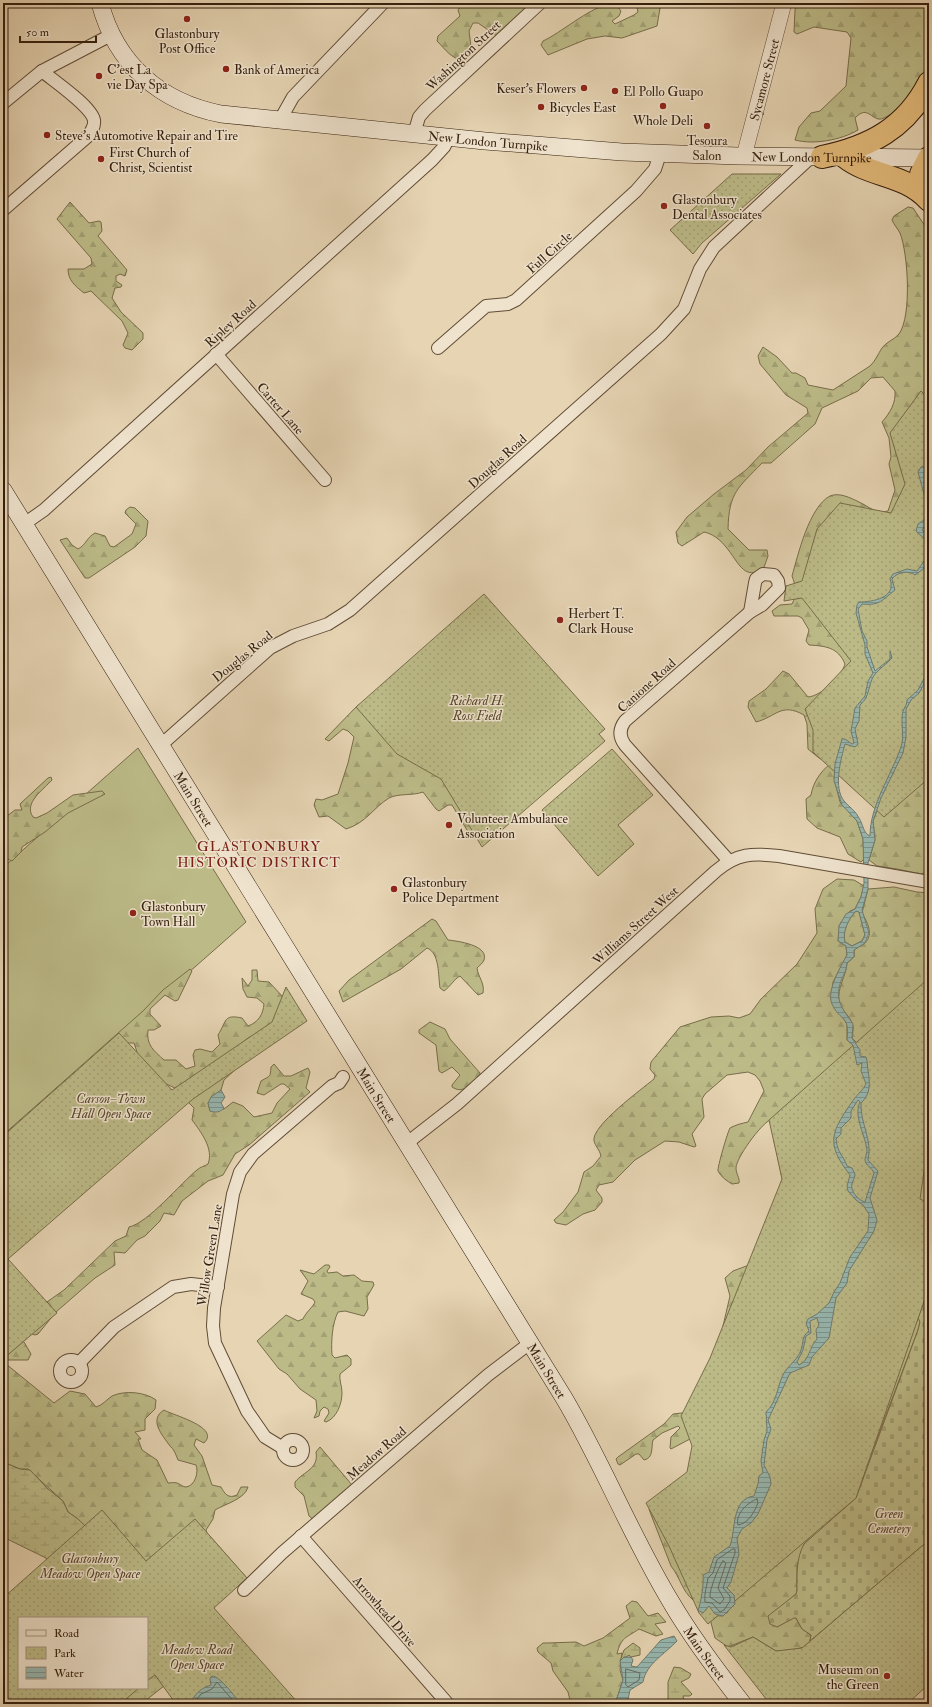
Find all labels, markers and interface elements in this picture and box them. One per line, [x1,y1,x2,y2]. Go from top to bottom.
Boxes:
marker: Glastonbury Post Office [182,14,192,24]
street label: Washington Street [422,17,504,95]
scale bar [20,18,96,44]
text: 50 m [26,25,50,40]
place label: Glastonbury Post Office [155,26,220,57]
street label: Sycamore Street [747,37,783,122]
place label: C'est La vie Day Spa [106,62,168,94]
place label: Bank of America [234,62,320,78]
marker: Bank of America [221,64,231,74]
marker: C'est La vie Day Spa [94,71,104,81]
place label: Keser's Flowers [496,81,577,97]
marker: Keser's Flowers [579,83,589,93]
place label: El Pollo Guapo [623,84,703,101]
marker: El Pollo Guapo [610,86,620,96]
place label: Bicycles East [549,100,616,117]
marker: Whole Deli [658,101,668,111]
marker: Bicycles East [536,102,546,112]
place label: Whole Deli [632,113,694,129]
marker: Tesoura Salon [702,121,712,131]
place label: Steve's Automotive Repair and Tire [55,128,238,145]
street label: New London Turnpike [427,128,549,155]
marker: Steve's Automotive Repair and Tire [42,130,52,140]
place label: Tesoura Salon [686,133,728,164]
place label: First Church of Christ, Scientist [109,145,192,176]
street label: New London Turnpike [751,149,872,167]
marker: First Church of Christ, Scientist [96,154,106,164]
place label: Glastonbury Dental Associates [672,192,762,223]
marker: Glastonbury Dental Associates [659,201,669,211]
street label: Full Circle [524,228,576,277]
street label: Ripley Road [202,296,261,352]
street label: Carter Lane [253,379,308,438]
street label: Douglas Road [465,431,531,492]
place label: Herbert T. Clark House [568,606,634,637]
marker: Herbert T. Clark House [555,615,565,625]
street label: Douglas Road [209,627,276,686]
street label: Canione Road [614,655,680,716]
park label: Richard H. Ross Field [448,693,505,724]
street label: Main Street [170,769,216,830]
place label: Volunteer Ambulance Association [456,811,569,842]
marker: Volunteer Ambulance Association [444,820,454,830]
district label: GLASTONBURY HISTORIC DISTRICT [177,838,341,871]
place label: Glastonbury Police Department [402,875,499,907]
street label: Williams Street West [589,883,682,969]
marker: Glastonbury Police Department [389,884,399,894]
place label: Glastonbury Town Hall [141,899,206,930]
marker: Glastonbury Town Hall [128,908,138,918]
street label: Main Street [353,1065,399,1126]
park label: Carson–Town Hall Open Space [70,1091,152,1122]
street label: Willow Green Lane [194,1202,226,1308]
street label: Main Street [523,1340,569,1402]
street label: Meadow Road [344,1423,410,1484]
park label: Green Cemetery [867,1506,911,1537]
park label: Glastonbury Meadow Open Space [39,1551,141,1582]
street label: Arrowhead Drive [349,1572,420,1651]
legend [18,1617,148,1689]
street label: Main Street [679,1624,729,1684]
text: Road [54,1626,79,1641]
park label: Meadow Road Open Space [160,1642,234,1673]
text: Park [54,1646,76,1661]
place label: Museum on the Green [817,1662,879,1693]
text: Water [53,1666,84,1681]
marker: Museum on the Green [882,1671,892,1681]

